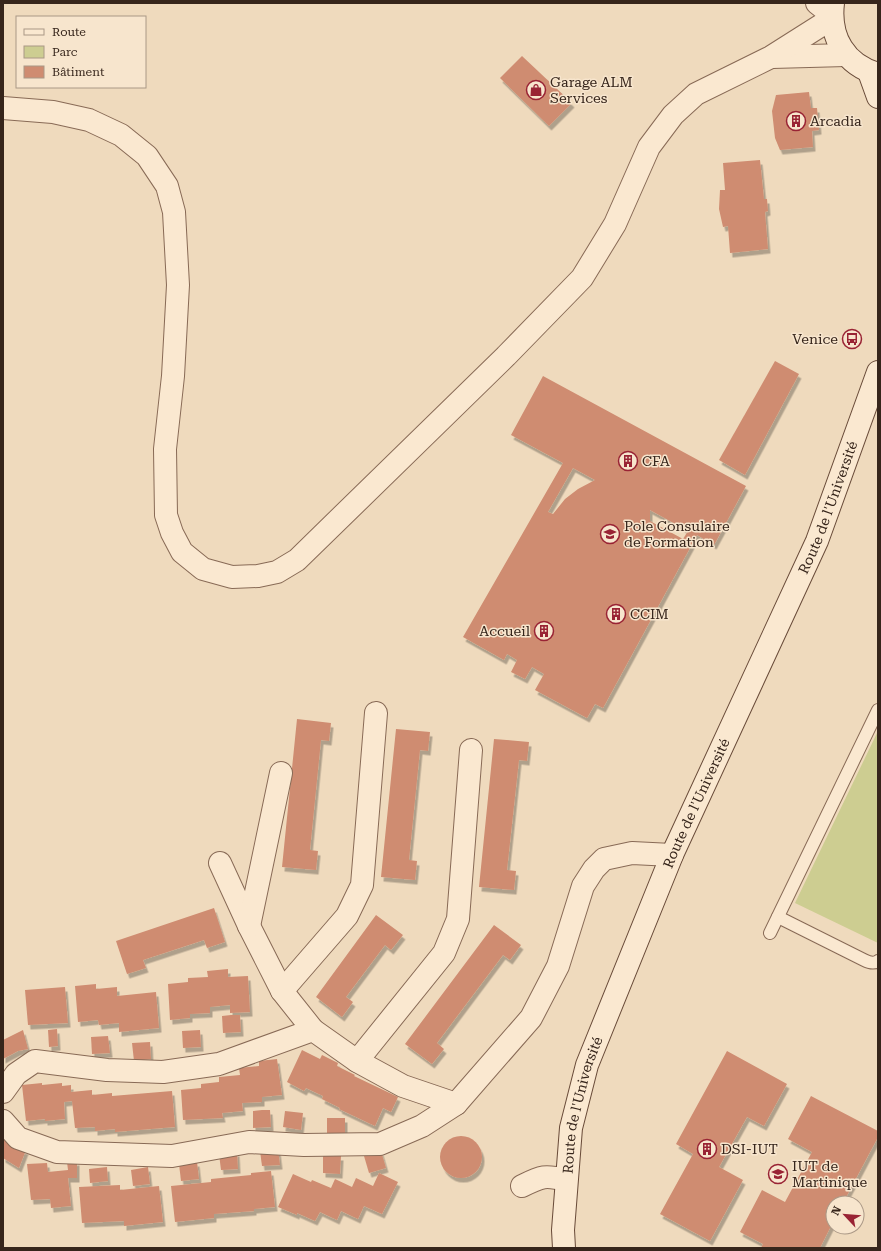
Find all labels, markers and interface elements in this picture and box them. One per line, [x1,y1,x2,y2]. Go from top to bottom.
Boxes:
legend [16,16,146,88]
text: Route [52,25,86,39]
text: Parc [52,45,78,59]
text: Bâtiment [52,65,105,79]
place label: Garage ALM Services [550,74,633,106]
shop icon: Garage ALM Services [525,79,547,101]
building icon: Arcadia [785,110,807,132]
place label: Arcadia [810,113,862,129]
bus stop icon: Venice [841,328,863,350]
place label: Venice [792,331,838,347]
street label: Route de l'Université [795,439,861,576]
building icon: CFA [617,450,639,472]
place label: CFA [642,453,670,469]
place label: Pole Consulaire de Formation [624,518,730,550]
school or university icon: Pole Consulaire de Formation [599,523,621,545]
building icon: CCIM [605,603,627,625]
place label: CCIM [630,606,669,622]
building icon: Accueil [533,620,555,642]
place label: Accueil [479,623,531,639]
street label: Route de l'Université [660,736,733,870]
street label: Route de l'Université [559,1034,606,1174]
building icon: DSI-IUT [696,1138,718,1160]
place label: DSI-IUT [721,1141,778,1157]
place label: IUT de Martinique [792,1158,868,1190]
school or university icon: IUT de Martinique [767,1163,789,1185]
north arrow [825,1195,865,1235]
text: N [829,1204,844,1217]

